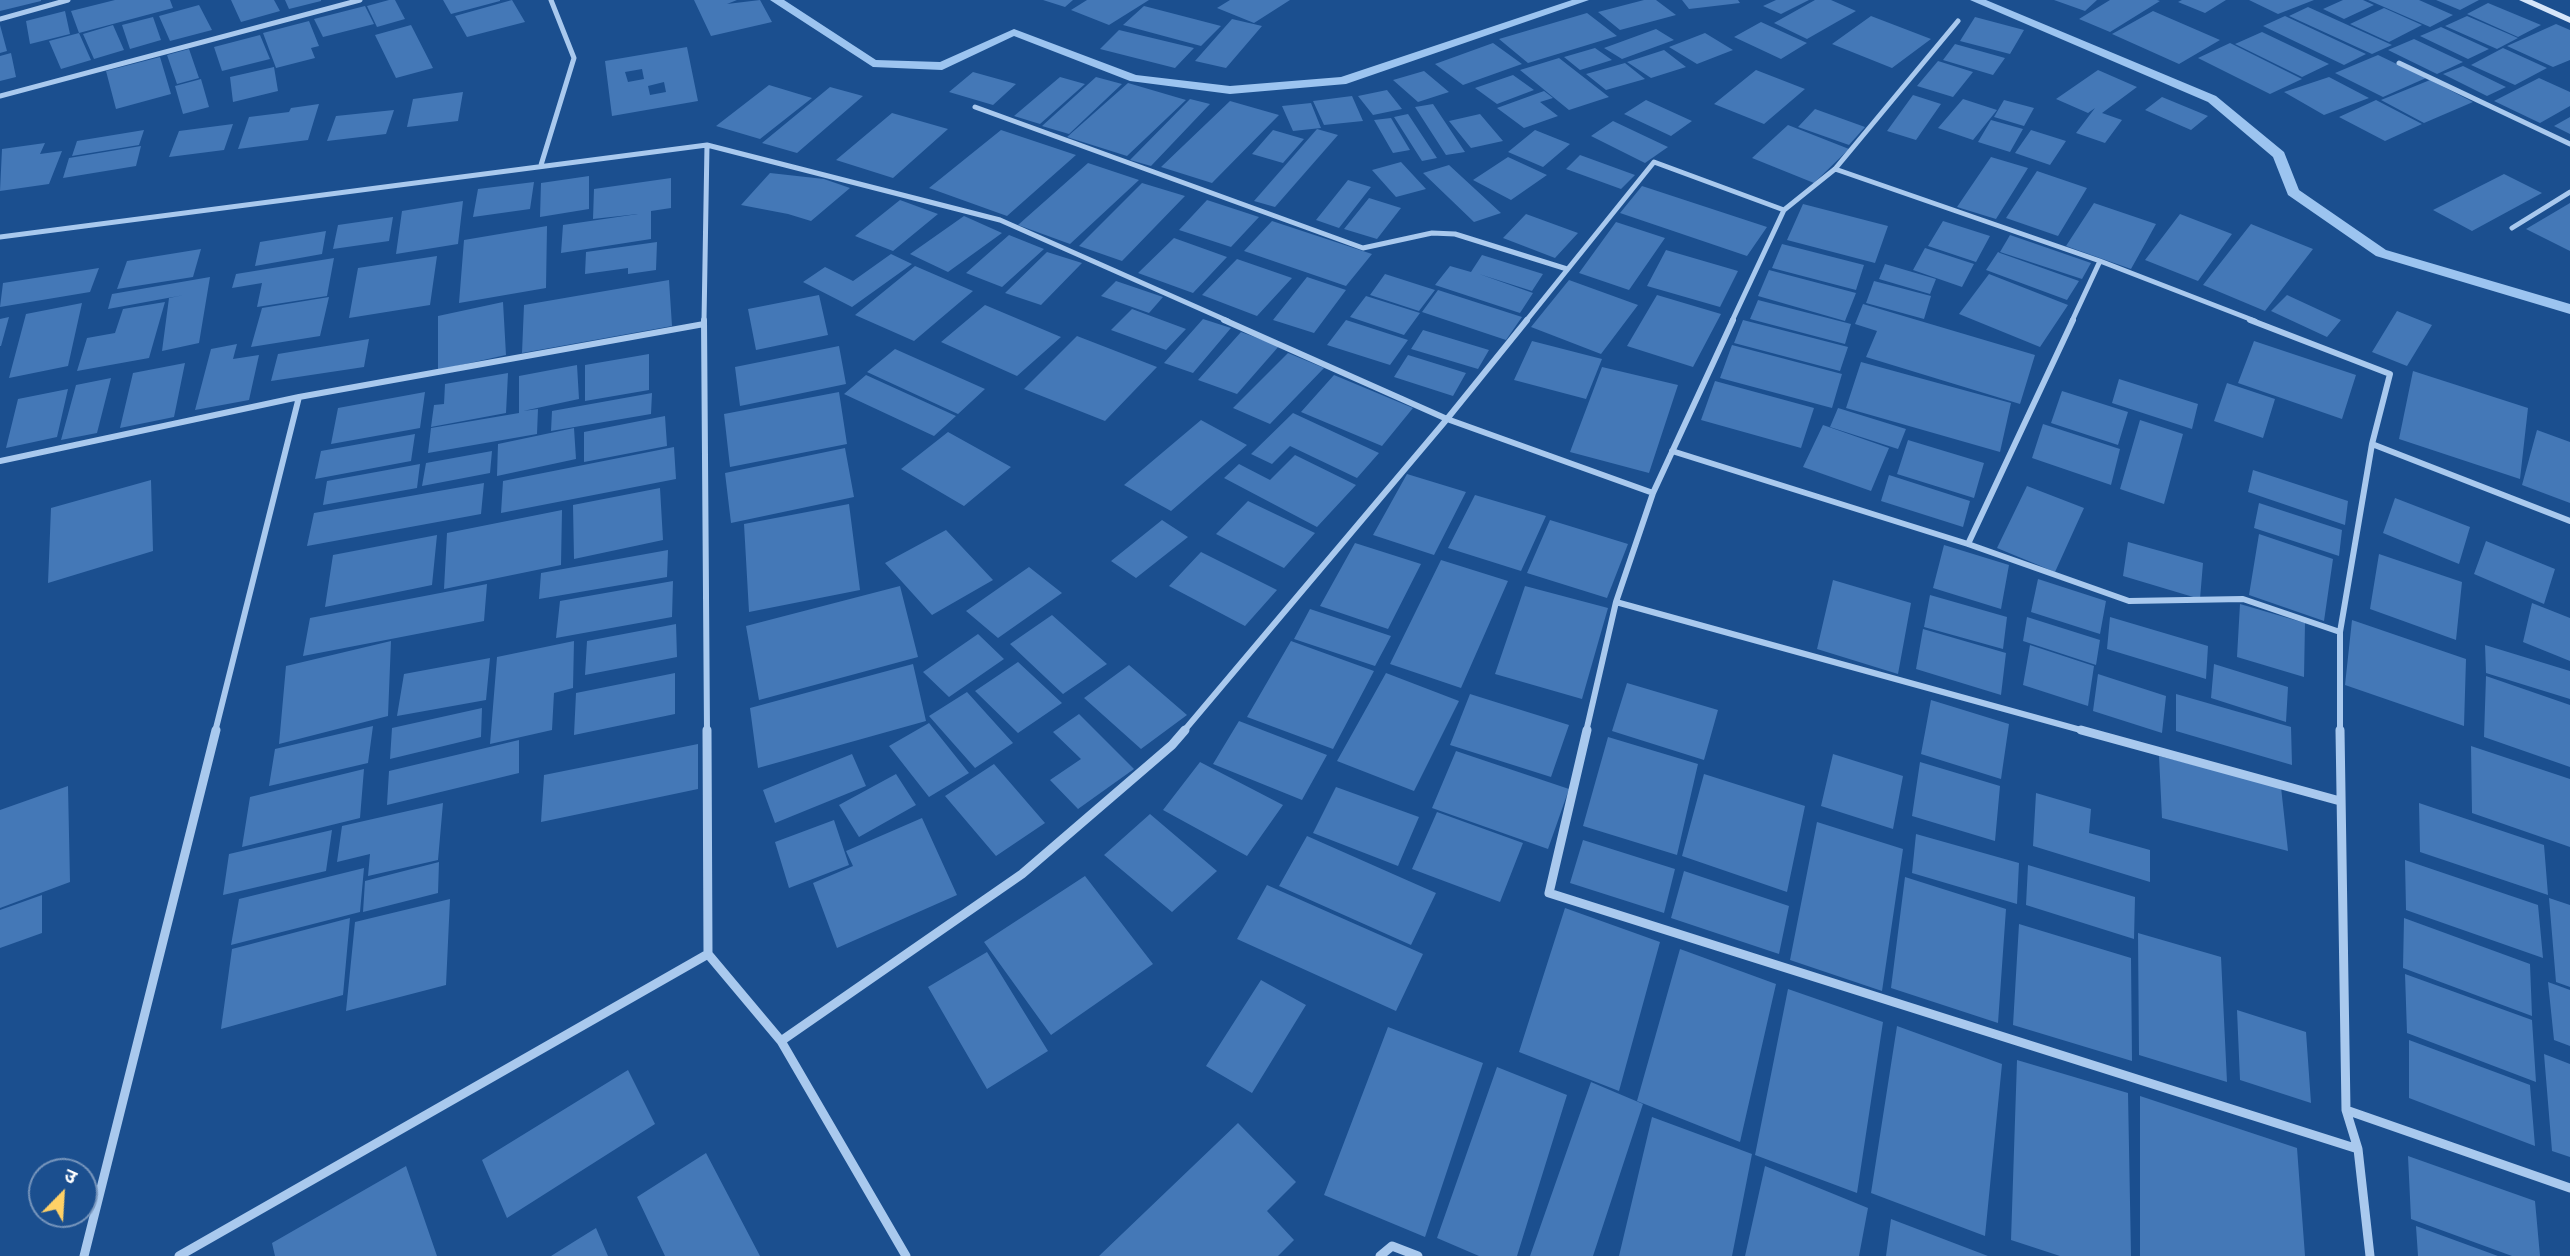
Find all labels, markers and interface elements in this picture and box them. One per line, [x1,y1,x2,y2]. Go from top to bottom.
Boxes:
north arrow [28,1158,98,1228]
text: उ [61,1162,81,1189]

